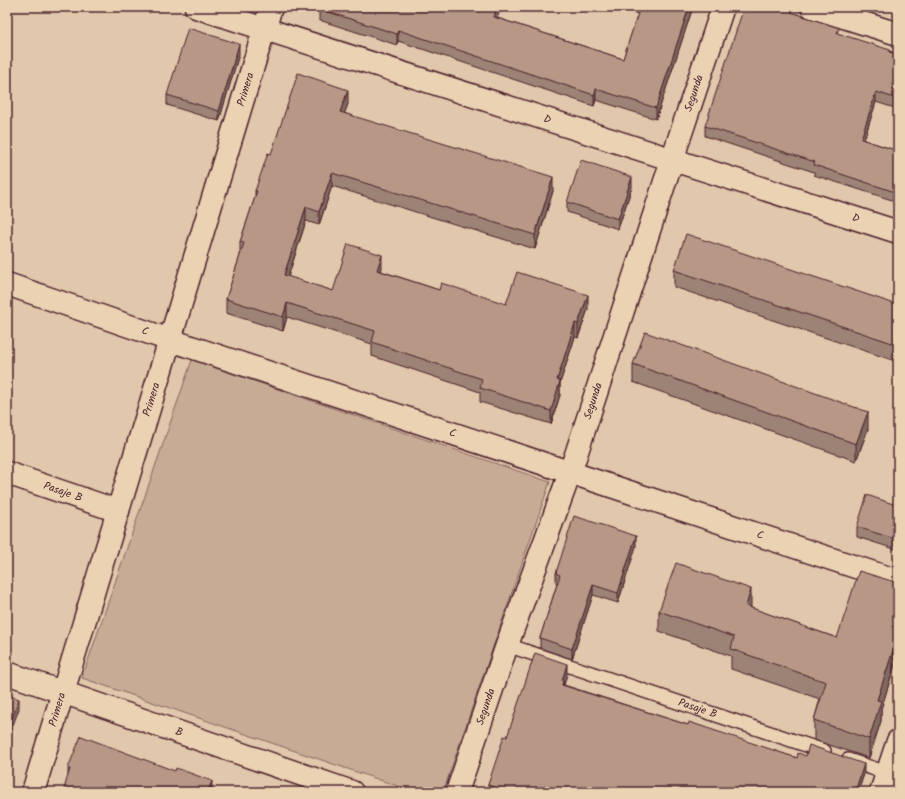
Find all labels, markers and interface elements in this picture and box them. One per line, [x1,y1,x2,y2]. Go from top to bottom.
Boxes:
street label: Primera [232,70,260,109]
street label: Segunda [680,72,709,114]
street label: D [541,110,554,129]
street label: D [850,209,862,228]
street label: C [139,322,152,341]
street label: Primera [138,380,165,419]
street label: Segunda [579,380,608,422]
street label: C [447,424,459,443]
street label: Pasaje B [41,477,85,507]
street label: C [754,526,766,545]
street label: Segunda [471,686,501,728]
street label: Primera [44,690,71,729]
street label: Pasaje B [676,694,720,724]
street label: B [173,723,185,742]

